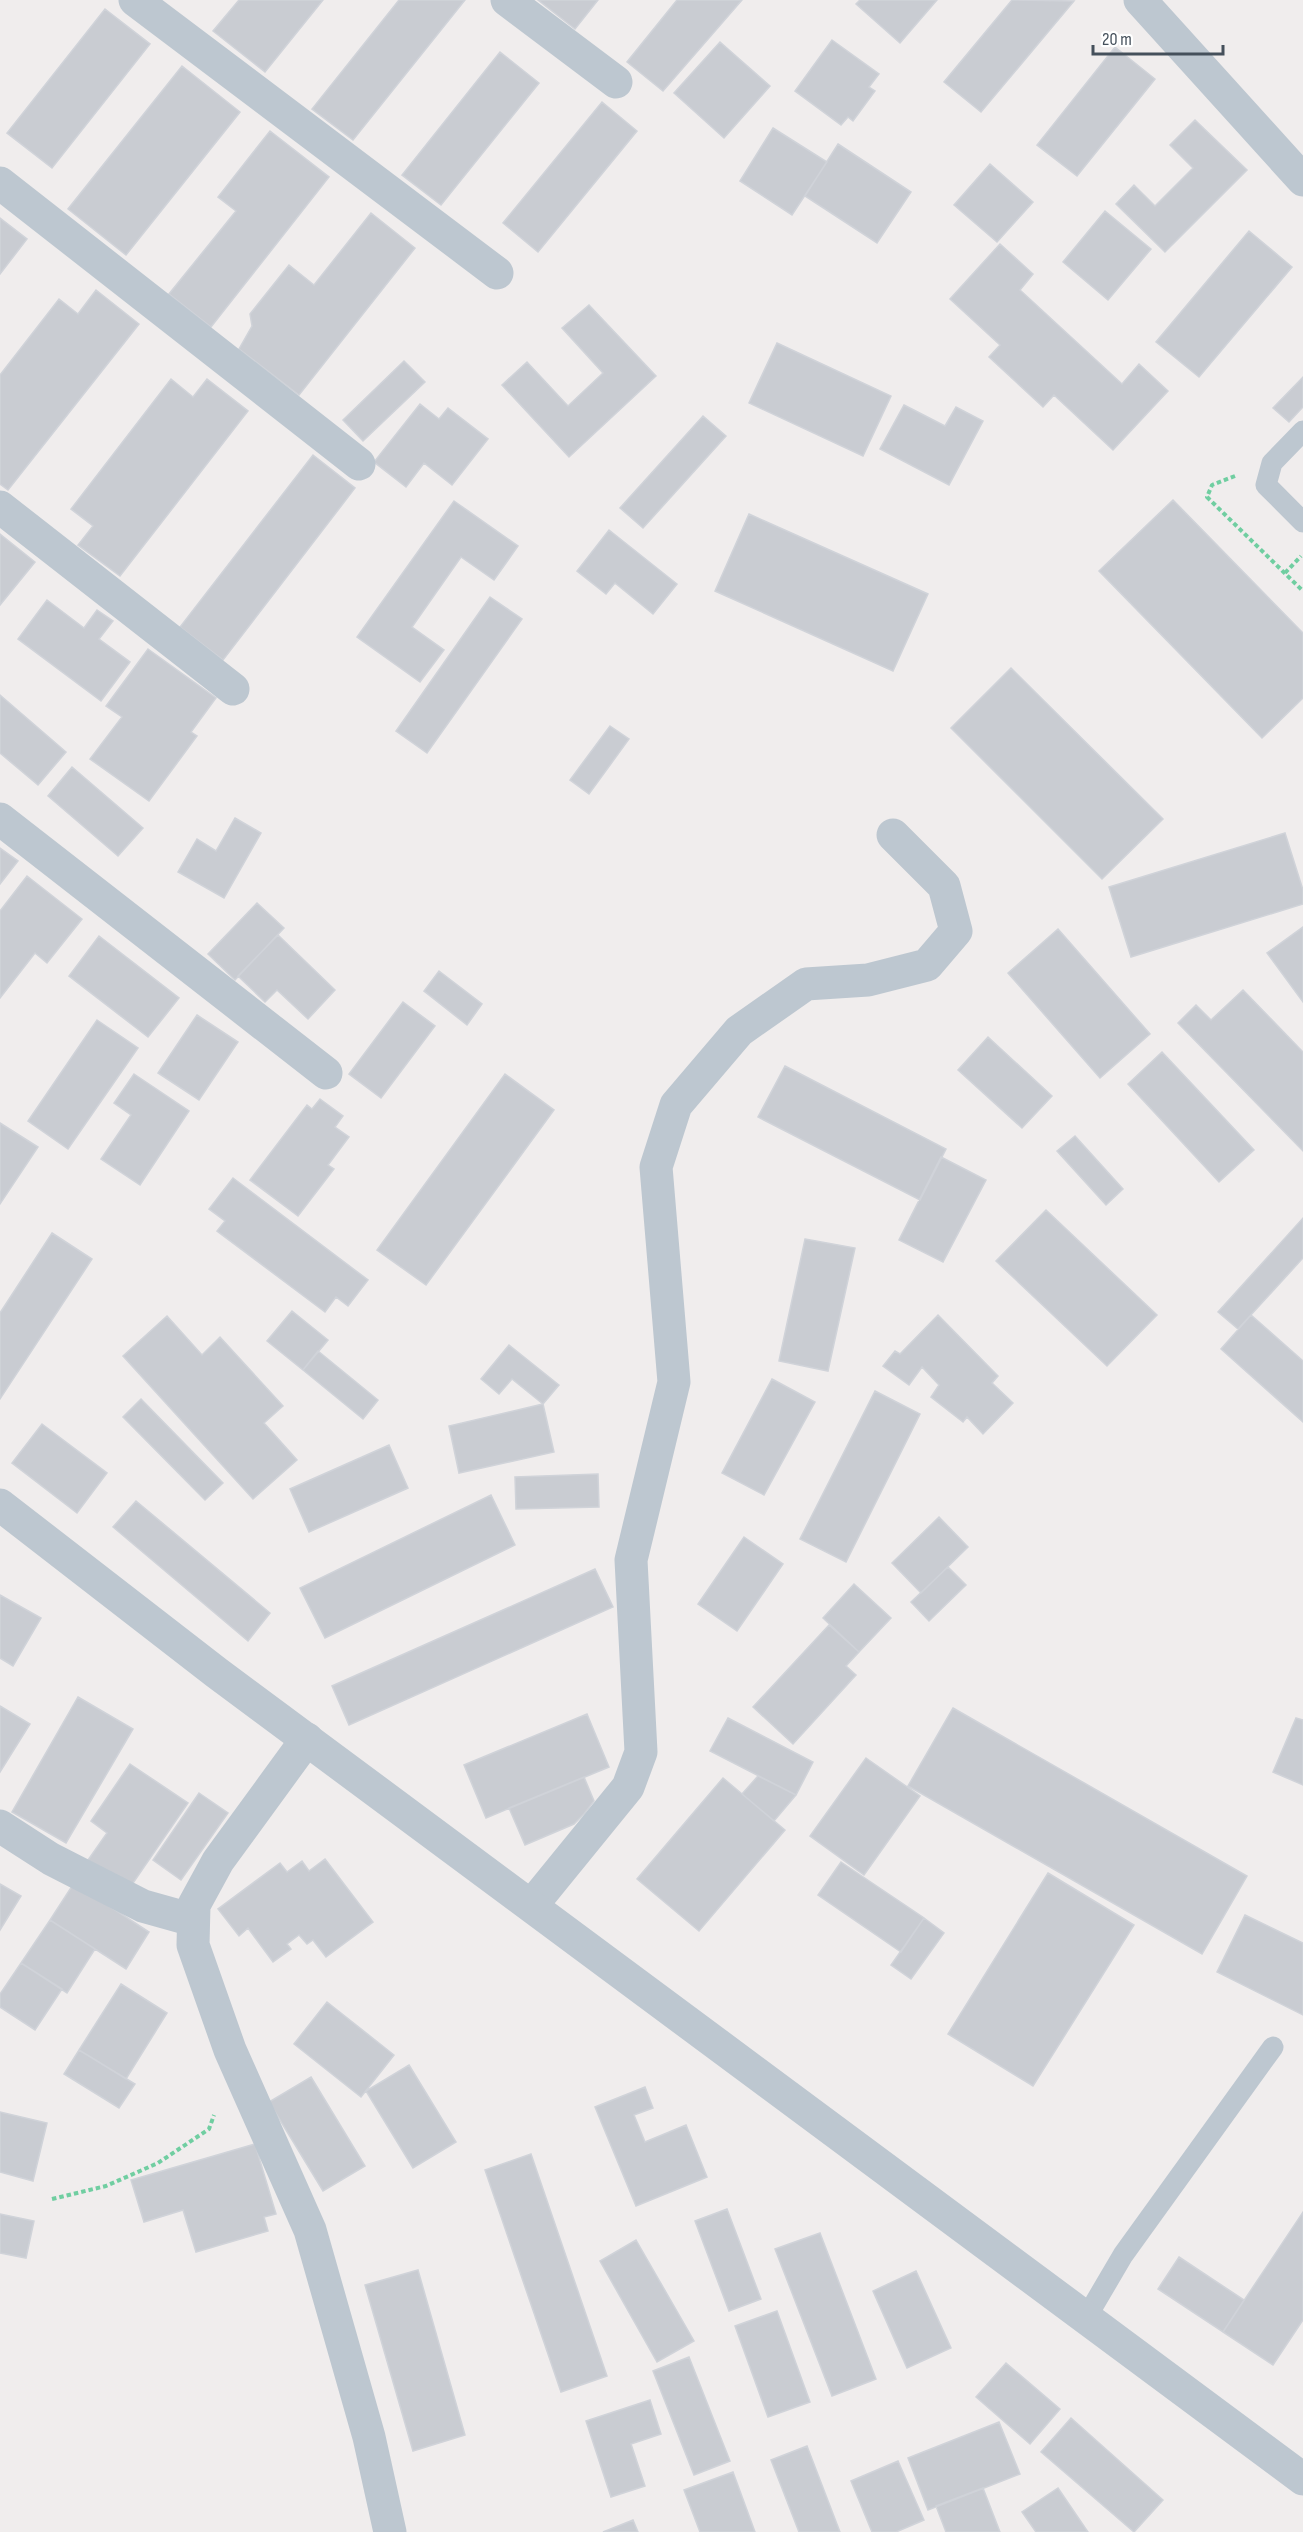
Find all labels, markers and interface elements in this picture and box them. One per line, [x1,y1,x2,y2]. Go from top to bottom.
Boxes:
scale bar [1093,18,1224,56]
text: 20 m [1102,29,1132,50]

